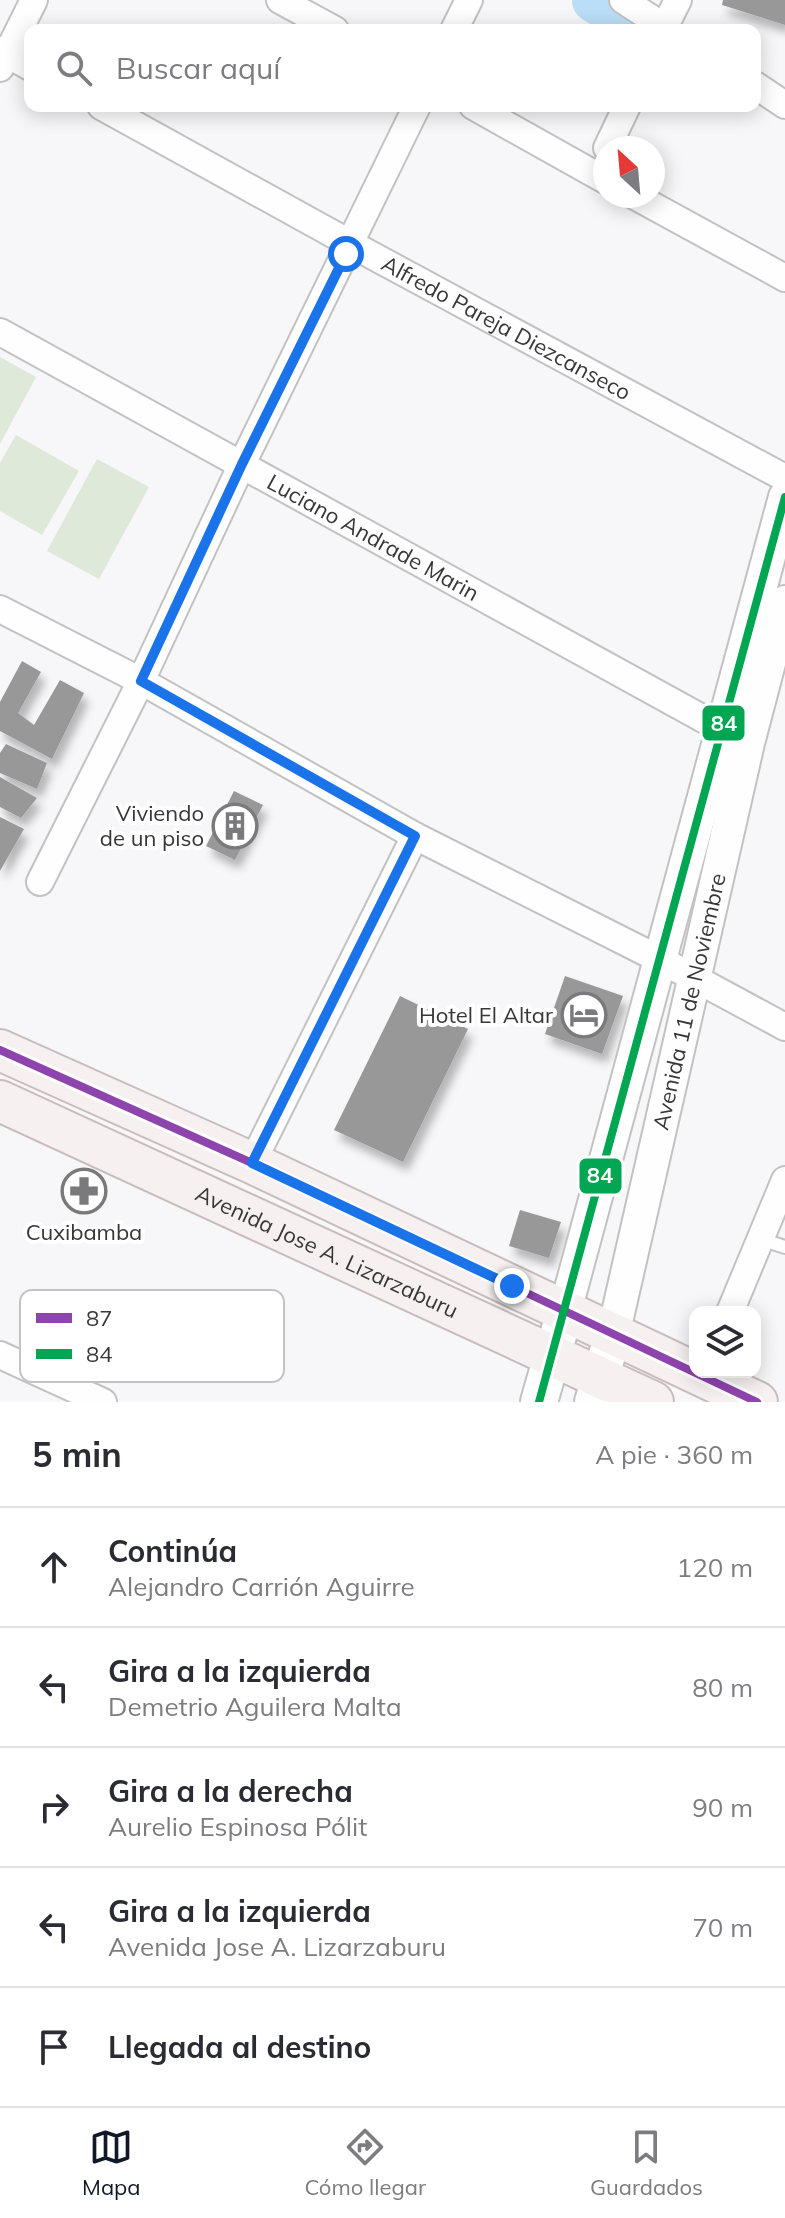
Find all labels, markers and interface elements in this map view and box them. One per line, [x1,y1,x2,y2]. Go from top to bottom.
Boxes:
search box [24,24,761,112]
icon: search [52,46,96,90]
text: Buscar aquí [116,49,281,87]
north arrow [593,136,665,208]
route start [328,236,364,272]
street label: Alfredo Pareja Diezcanseco [377,249,636,406]
street label: Luciano Andrade Marin [262,468,484,607]
line badge: 84 [701,704,746,742]
text: 84 [711,709,737,737]
place label: Viviendo de un piso [100,799,204,852]
building icon: Viviendo de un piso [211,802,259,850]
street label: Avenida 11 de Noviembre [646,870,732,1133]
hotel icon: Hotel El Altar [560,991,608,1039]
place label: Hotel El Altar [419,1001,553,1029]
line badge: 84 [578,1157,623,1195]
text: 84 [587,1161,613,1189]
pharmacy icon: Cuxibamba [60,1167,108,1215]
street label: Avenida Jose A. Lizarzaburu [191,1179,463,1324]
place label: Cuxibamba [26,1218,142,1246]
route end [494,1268,530,1304]
legend [20,1290,284,1382]
text: 87 [86,1304,112,1332]
map controls [689,1306,761,1378]
button: layers [689,1306,761,1378]
text: 84 [86,1340,112,1368]
text: 5 min [32,1433,122,1476]
text: A pie · 360 m [595,1438,753,1471]
text: Continúa [108,1532,237,1570]
icon: ahead [32,1545,76,1589]
text: 120 m [677,1551,753,1584]
text: Alejandro Carrión Aguirre [108,1570,415,1603]
text: Gira a la izquierda [108,1652,371,1690]
icon: left [32,1665,76,1709]
text: 80 m [692,1671,753,1704]
text: Demetrio Aguilera Malta [108,1690,402,1723]
text: Gira a la derecha [108,1772,353,1810]
icon: right [32,1785,76,1829]
text: 90 m [692,1791,753,1824]
text: Aurelio Espinosa Pólit [108,1810,367,1843]
text: Gira a la izquierda [108,1892,371,1930]
icon: left [32,1905,76,1949]
text: 70 m [692,1911,753,1944]
text: Avenida Jose A. Lizarzaburu [108,1930,446,1963]
icon: arrive [32,2025,76,2069]
text: Llegada al destino [108,2028,371,2066]
tab: Mapa [82,2125,141,2201]
tab: Cómo llegar [305,2125,426,2201]
tab: Guardados [590,2125,703,2201]

